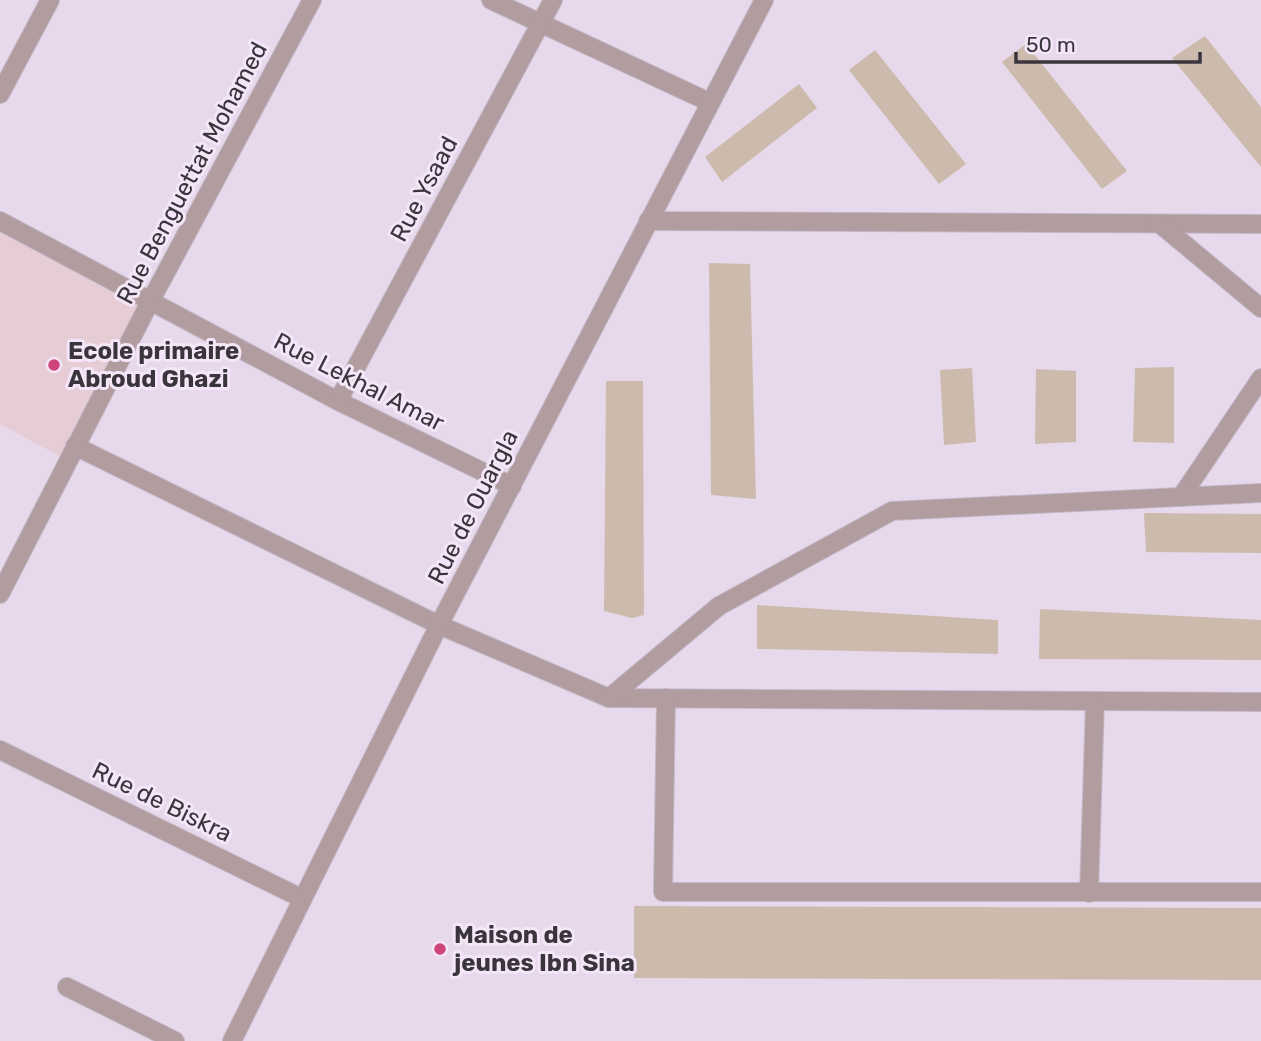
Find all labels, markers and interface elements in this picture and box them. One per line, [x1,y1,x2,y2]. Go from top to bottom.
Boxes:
scale bar [1016,21,1200,65]
text: 50 m [1026,32,1076,57]
street label: Rue Benguettat Mohamed [111,37,273,309]
street label: Rue Ysaad [385,132,463,246]
street label: Rue Lekhal Amar [269,327,449,437]
place label: Ecole primaire Abroud Ghazi [68,337,239,393]
marker: Ecole primaire Abroud Ghazi [46,357,62,373]
street label: Rue de Ouargla [422,425,524,589]
street label: Rue de Biskra [88,756,236,848]
place label: Maison de jeunes Ibn Sina [452,921,635,977]
marker: Maison de jeunes Ibn Sina [432,941,448,957]

